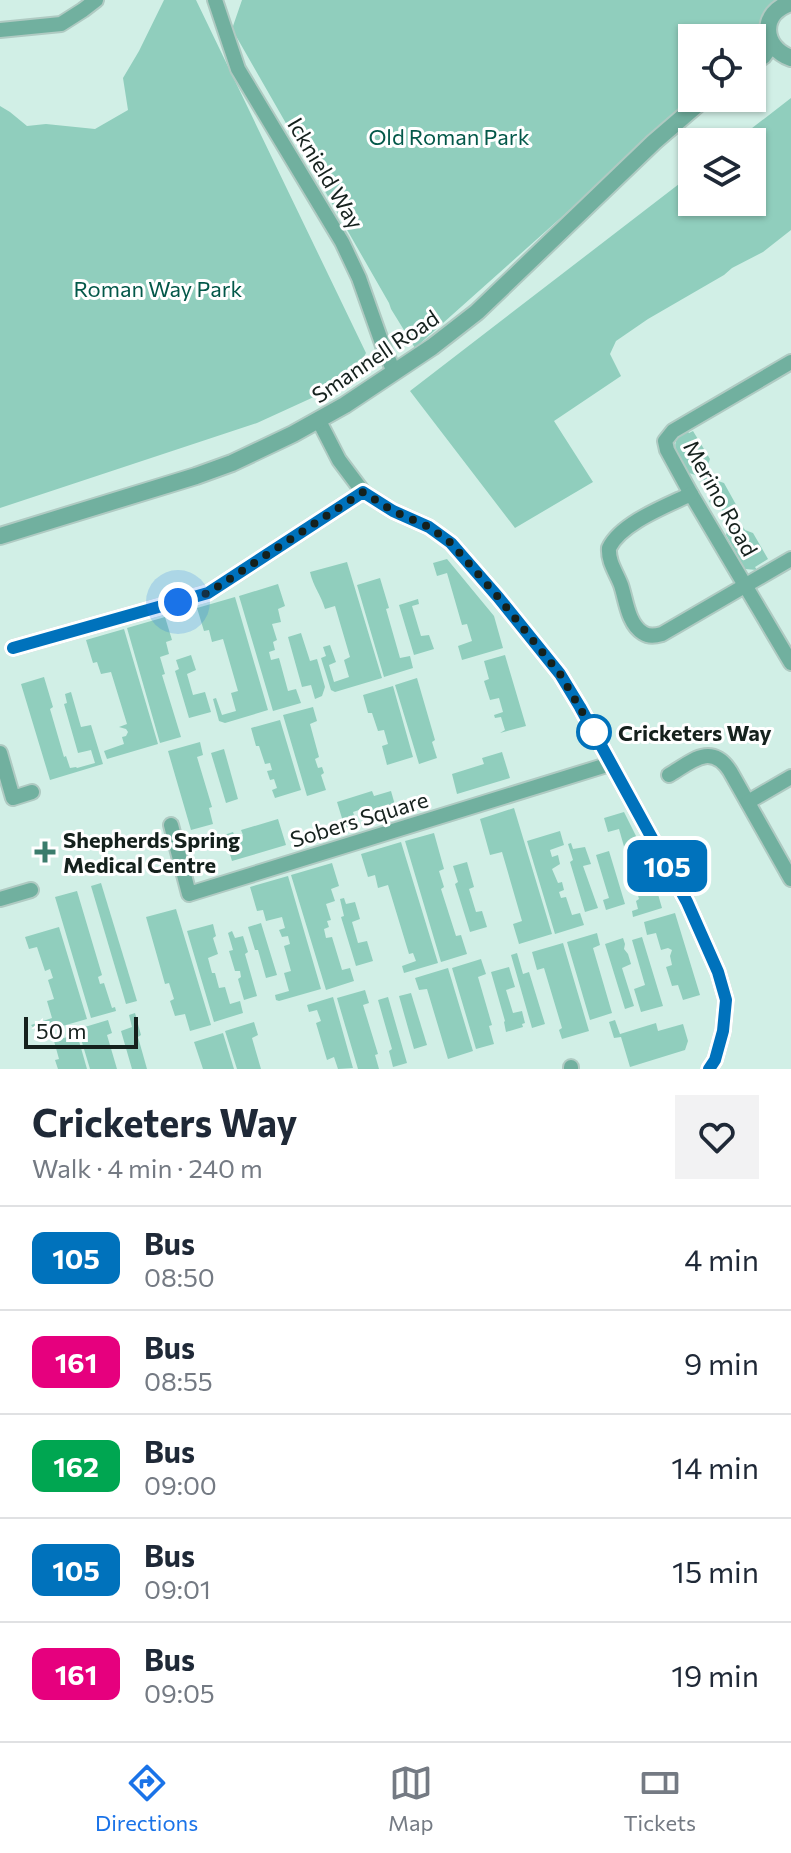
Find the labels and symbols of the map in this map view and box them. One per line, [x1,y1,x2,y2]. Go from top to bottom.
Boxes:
street label: Icknield Way [282,112,370,234]
park label: Old Roman Park [368,123,530,150]
park label: Roman Way Park [74,275,242,302]
street label: Smannell Road [306,304,444,408]
street label: Merino Road [678,435,764,561]
your location [158,582,198,622]
marker: Cricketers Way [577,715,611,749]
place label: Cricketers Way [618,719,772,746]
street label: Sobers Square [287,785,431,853]
place label: Shepherds Spring Medical Centre [63,826,240,878]
line badge: 105 [621,840,713,892]
marker: Shepherds Spring Medical Centre [34,841,56,863]
scale bar [24,1013,138,1049]

